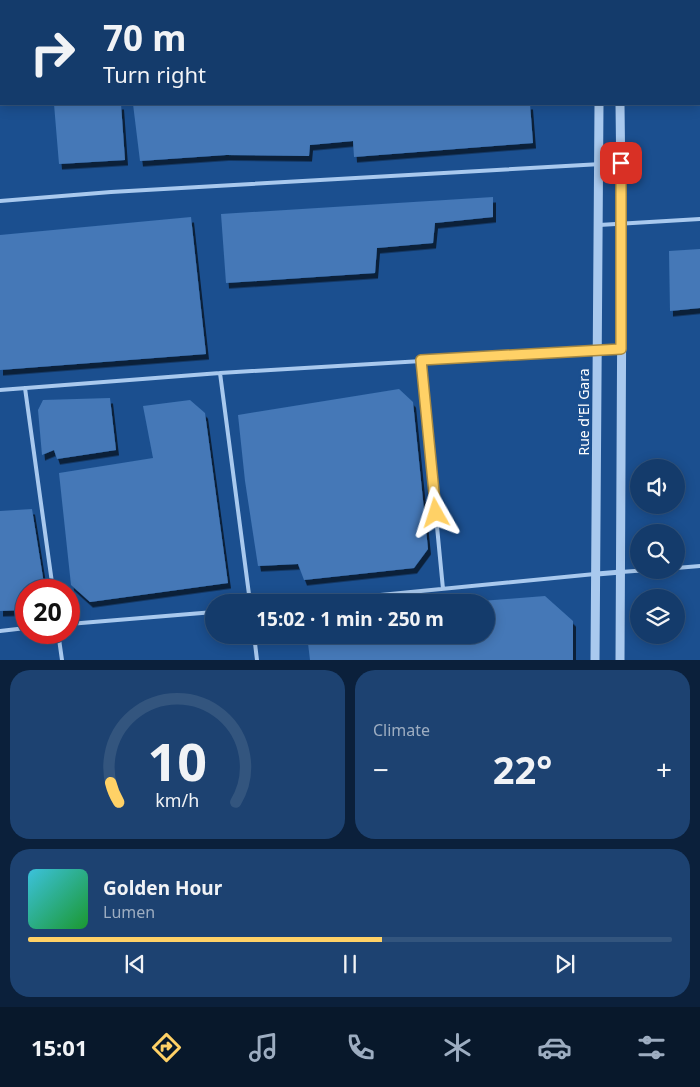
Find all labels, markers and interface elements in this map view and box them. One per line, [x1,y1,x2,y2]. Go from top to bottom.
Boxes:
text: 70 m [103,14,186,61]
icon: right [20,20,85,85]
text: Turn right [103,59,206,89]
pin [600,142,642,184]
icon: arrive [607,149,635,177]
street label: Rue d'El Gara [574,368,593,456]
map controls [630,459,685,644]
button: sound [630,459,685,514]
position arrow [409,486,461,538]
button: search [630,524,685,579]
speed limit sign: 20 [15,579,80,644]
button: layers [630,589,685,644]
text: 15:02 · 1 min · 250 m [256,606,444,632]
text: Climate [373,719,430,741]
text: 10 [148,725,207,796]
text: 22° [493,743,552,795]
text: − [373,750,389,788]
text: + [656,750,672,788]
text: km/h [156,788,199,812]
text: Golden Hour [103,875,222,901]
text: Lumen [103,901,155,923]
icon: previous [121,950,149,978]
icon: pause [336,950,364,978]
icon: next [551,950,579,978]
icon: directions [149,1030,184,1065]
icon: music [246,1030,281,1065]
icon: phone [343,1030,378,1065]
icon: climate [440,1030,475,1065]
icon: car [537,1030,572,1065]
icon: filters [634,1030,669,1065]
text: 15:01 [31,1032,87,1062]

